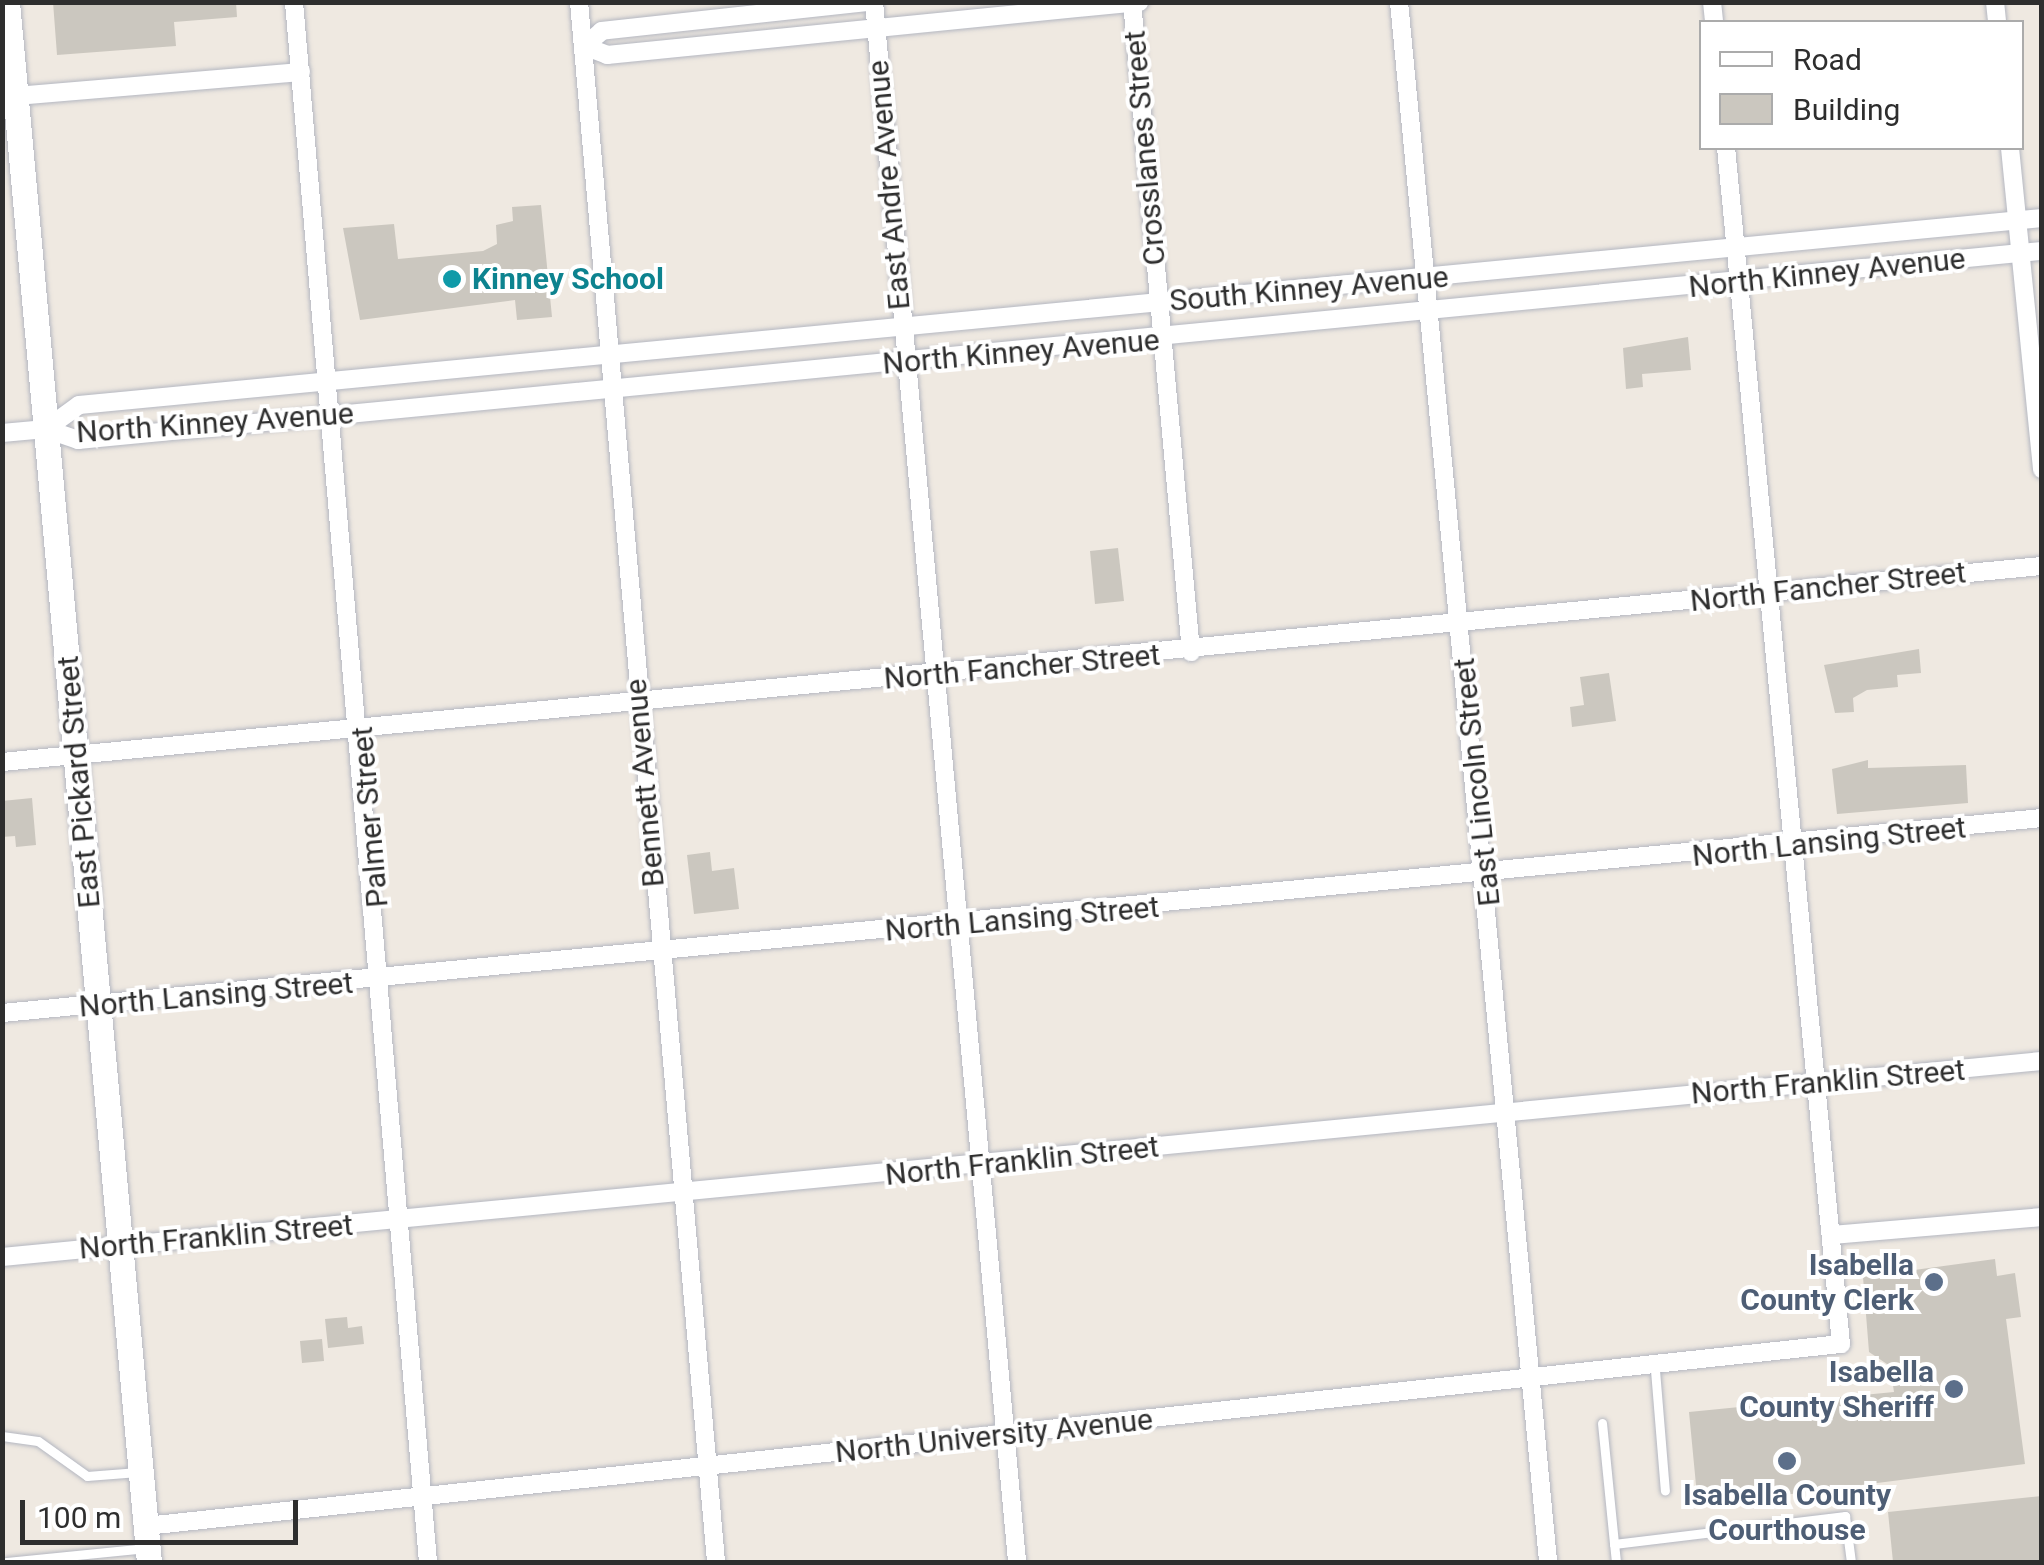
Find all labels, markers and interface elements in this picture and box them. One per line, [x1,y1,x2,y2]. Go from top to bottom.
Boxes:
legend [1699,20,2024,150]
street label: Crosslanes Street [1117,29,1173,267]
text: Road [1793,42,1862,77]
street label: East Andre Avenue [860,59,918,311]
text: Building [1793,92,1900,127]
street label: North Kinney Avenue [1687,241,1967,305]
street label: South Kinney Avenue [1168,259,1450,319]
place label: Kinney School [472,261,664,297]
marker: Kinney School [441,268,463,290]
street label: North Kinney Avenue [881,322,1161,382]
street label: North Kinney Avenue [75,395,355,451]
street label: North Fancher Street [1688,555,1968,619]
street label: North Fancher Street [882,637,1162,697]
street label: East Pickard Street [50,654,108,910]
street label: East Lincoln Street [1446,656,1508,908]
street label: Bennett Avenue [618,677,672,889]
street label: Palmer Street [344,725,396,909]
street label: North Lansing Street [1690,810,1968,874]
street label: North Lansing Street [883,889,1161,949]
street label: North Lansing Street [77,965,355,1025]
street label: North Franklin Street [1690,1052,1966,1112]
street label: North Franklin Street [883,1129,1161,1193]
street label: North Franklin Street [78,1207,354,1267]
place label: Isabella County Clerk [1740,1247,1914,1318]
marker: Isabella County Clerk [1923,1271,1945,1293]
place label: Isabella County Sheriff [1739,1354,1934,1424]
marker: Isabella County Sheriff [1943,1378,1965,1400]
street label: North University Avenue [833,1401,1155,1471]
marker: Isabella County Courthouse [1776,1450,1798,1472]
place label: Isabella County Courthouse [1683,1477,1891,1548]
scale bar [25,1480,302,1542]
text: 100 m [37,1500,121,1535]

